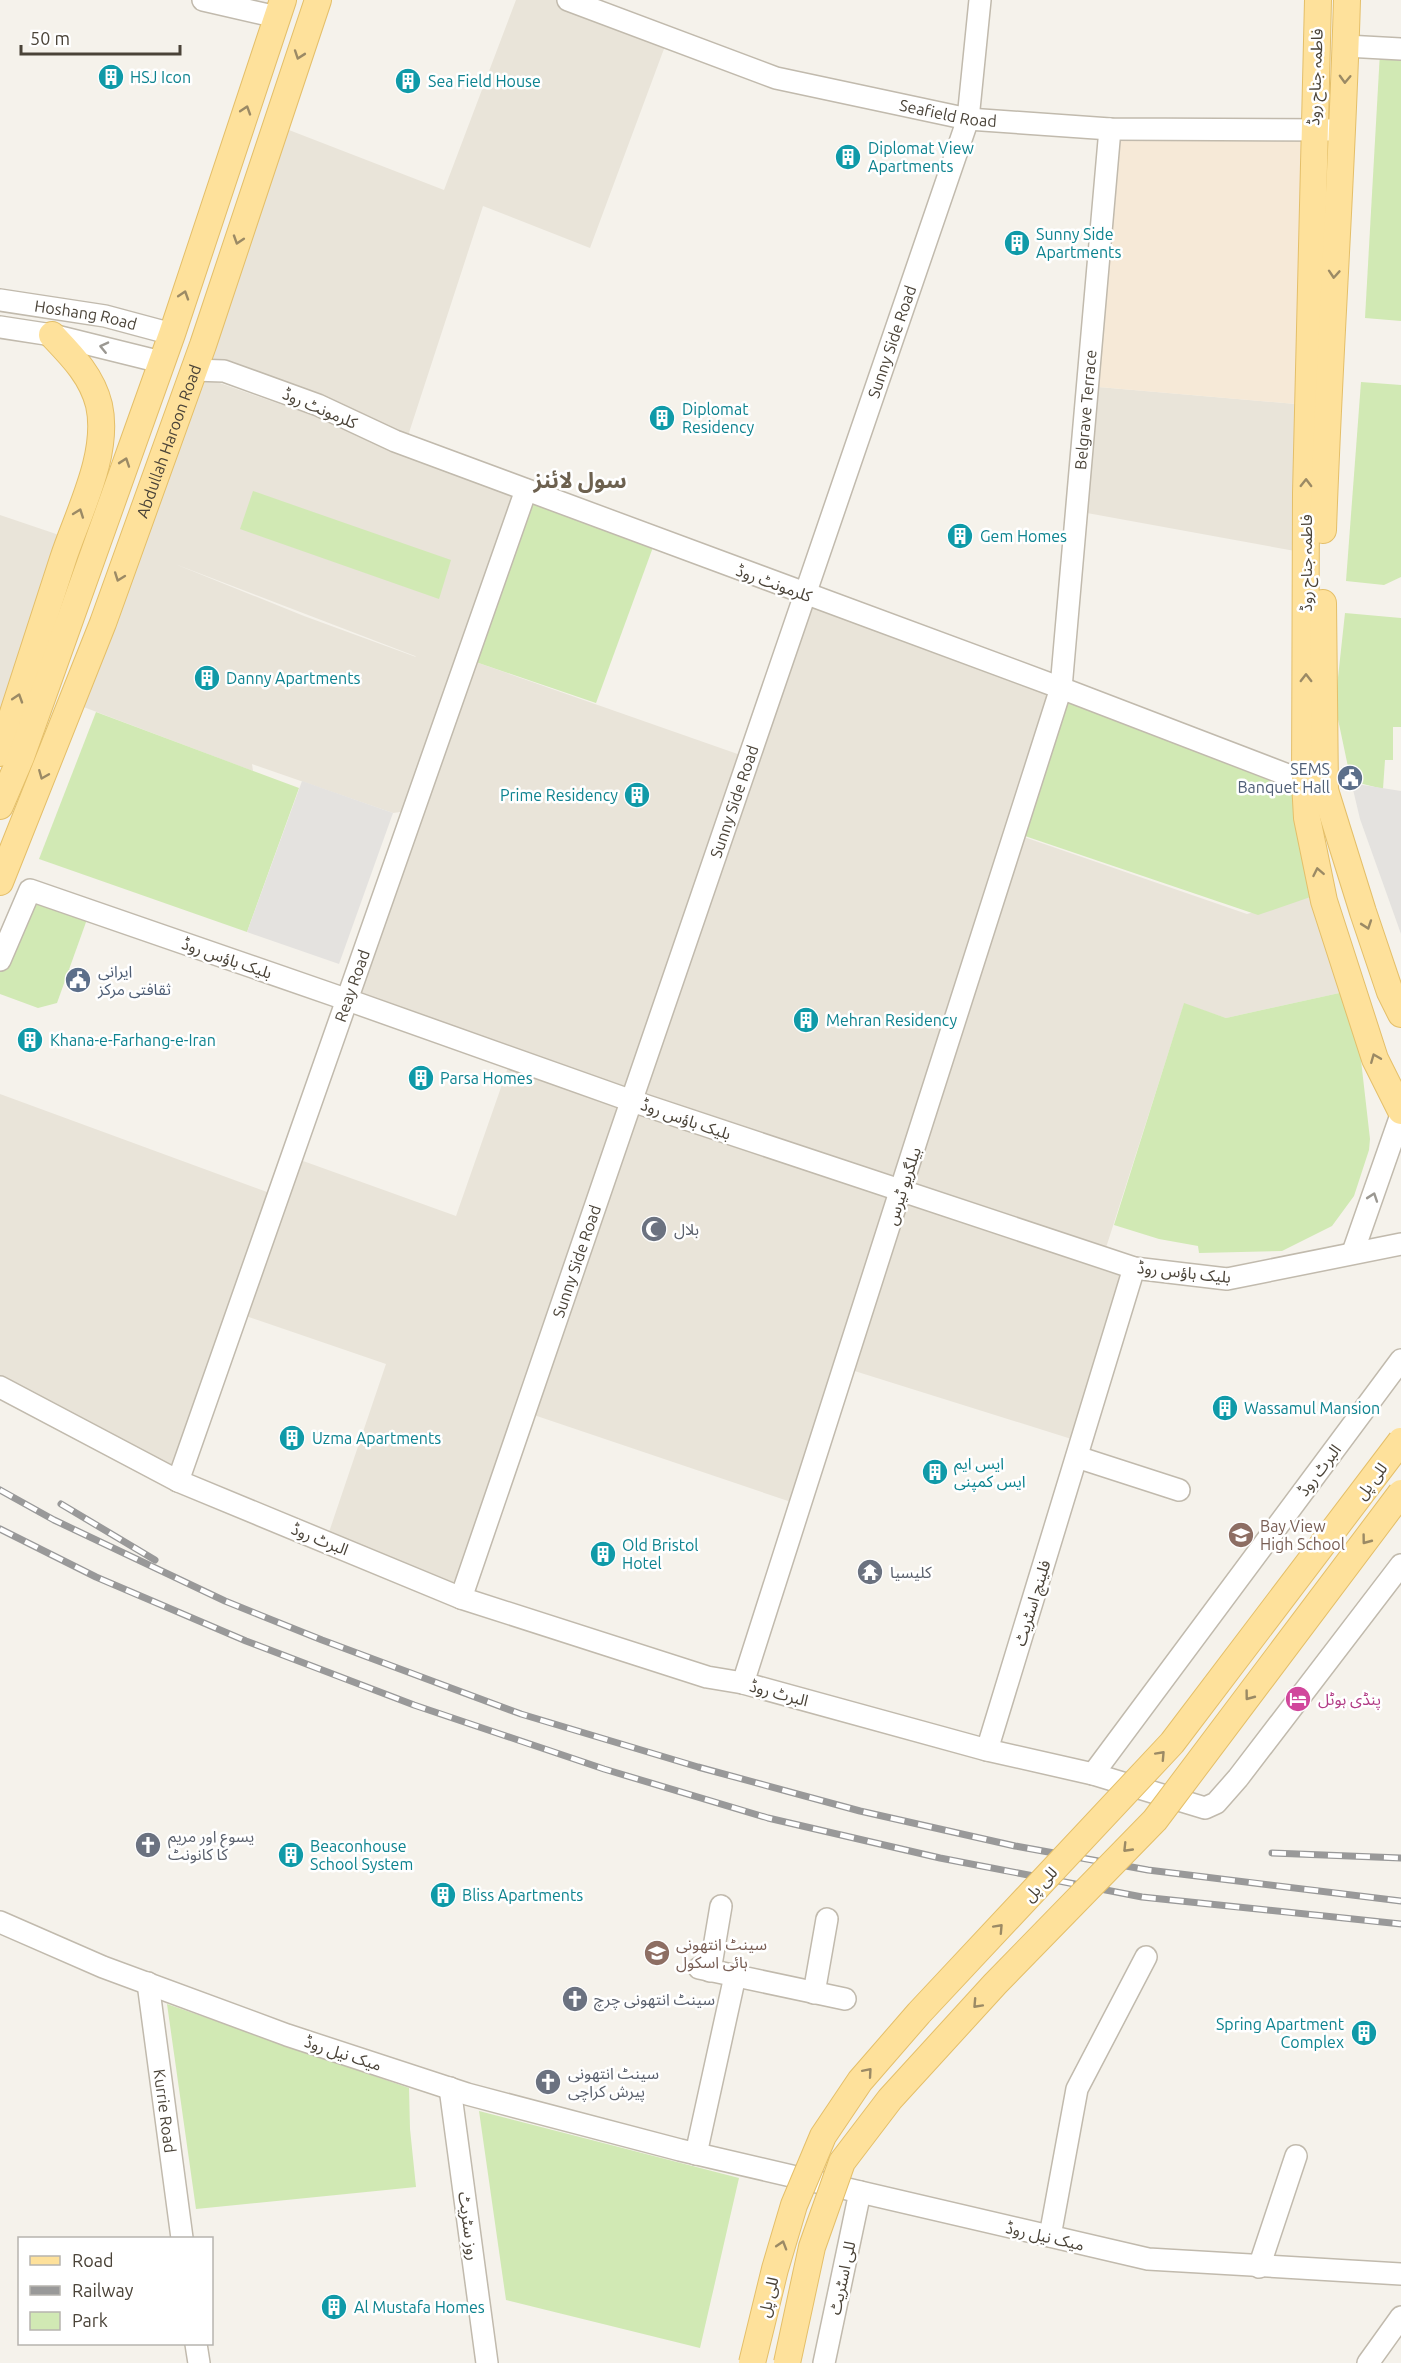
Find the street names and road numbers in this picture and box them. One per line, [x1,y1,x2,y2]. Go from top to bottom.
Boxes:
street label: فاطمہ جناح روڈ [1304,28,1330,126]
street label: Seafield Road [898,96,997,130]
street label: Sunny Side Road [864,283,919,401]
street label: Hoshang Road [33,296,139,333]
street label: Belgrave Terrace [1071,349,1100,471]
street label: Abdullah Haroon Road [133,362,204,520]
street label: کلرمونٹ روڈ [280,384,360,433]
street label: فاطمہ جناح روڈ [1297,514,1319,612]
street label: کلرمونٹ روڈ [733,561,815,606]
street label: Sunny Side Road [706,743,762,860]
street label: بلیک ہاؤس روڈ [179,934,274,983]
street label: Reay Road [331,947,373,1024]
street label: بلیک ہاؤس روڈ [638,1095,733,1144]
street label: بیلگریو ٹیرس [882,1145,925,1228]
street label: Sunny Side Road [549,1202,604,1320]
street label: بلیک ہاؤس روڈ [1136,1258,1232,1287]
street label: البرٹ روڈ [1294,1441,1345,1500]
street label: للی پل [1352,1459,1392,1504]
street label: البرٹ روڈ [288,1519,351,1560]
street label: فلینچ اسٹریٹ [1010,1558,1057,1649]
street label: البرٹ روڈ [747,1677,810,1710]
street label: للی پل [1019,1863,1062,1907]
street label: میک نیل روڈ [302,2032,384,2075]
street label: Kurrie Road [151,2068,180,2154]
street label: روز سٹریٹ [454,2190,483,2262]
street label: میک نیل روڈ [1004,2218,1086,2255]
street label: للی اسٹریٹ [825,2240,860,2317]
street label: للی پل [754,2275,784,2320]

